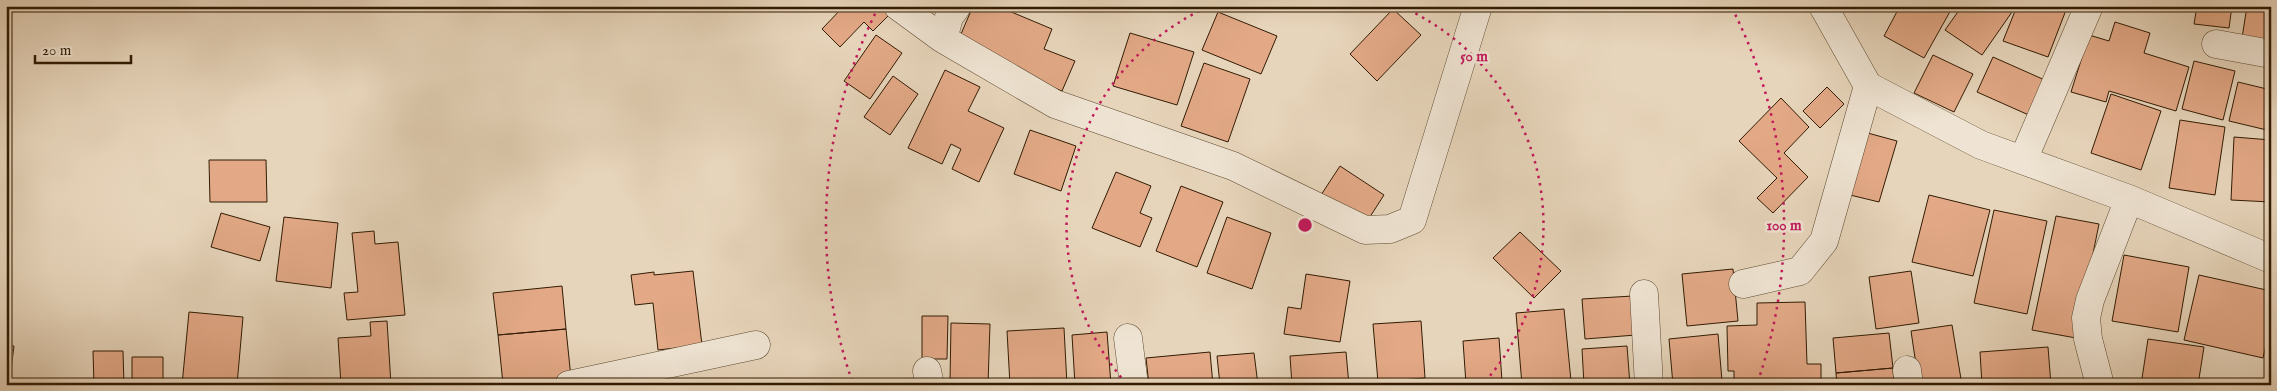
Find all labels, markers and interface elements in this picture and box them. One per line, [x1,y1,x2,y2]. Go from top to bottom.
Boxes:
scale bar [35,32,131,64]
text: 20 m [42,41,72,60]
text: 50 m [1460,47,1488,66]
centre of rings [1296,216,1314,234]
text: 100 m [1766,216,1802,235]

